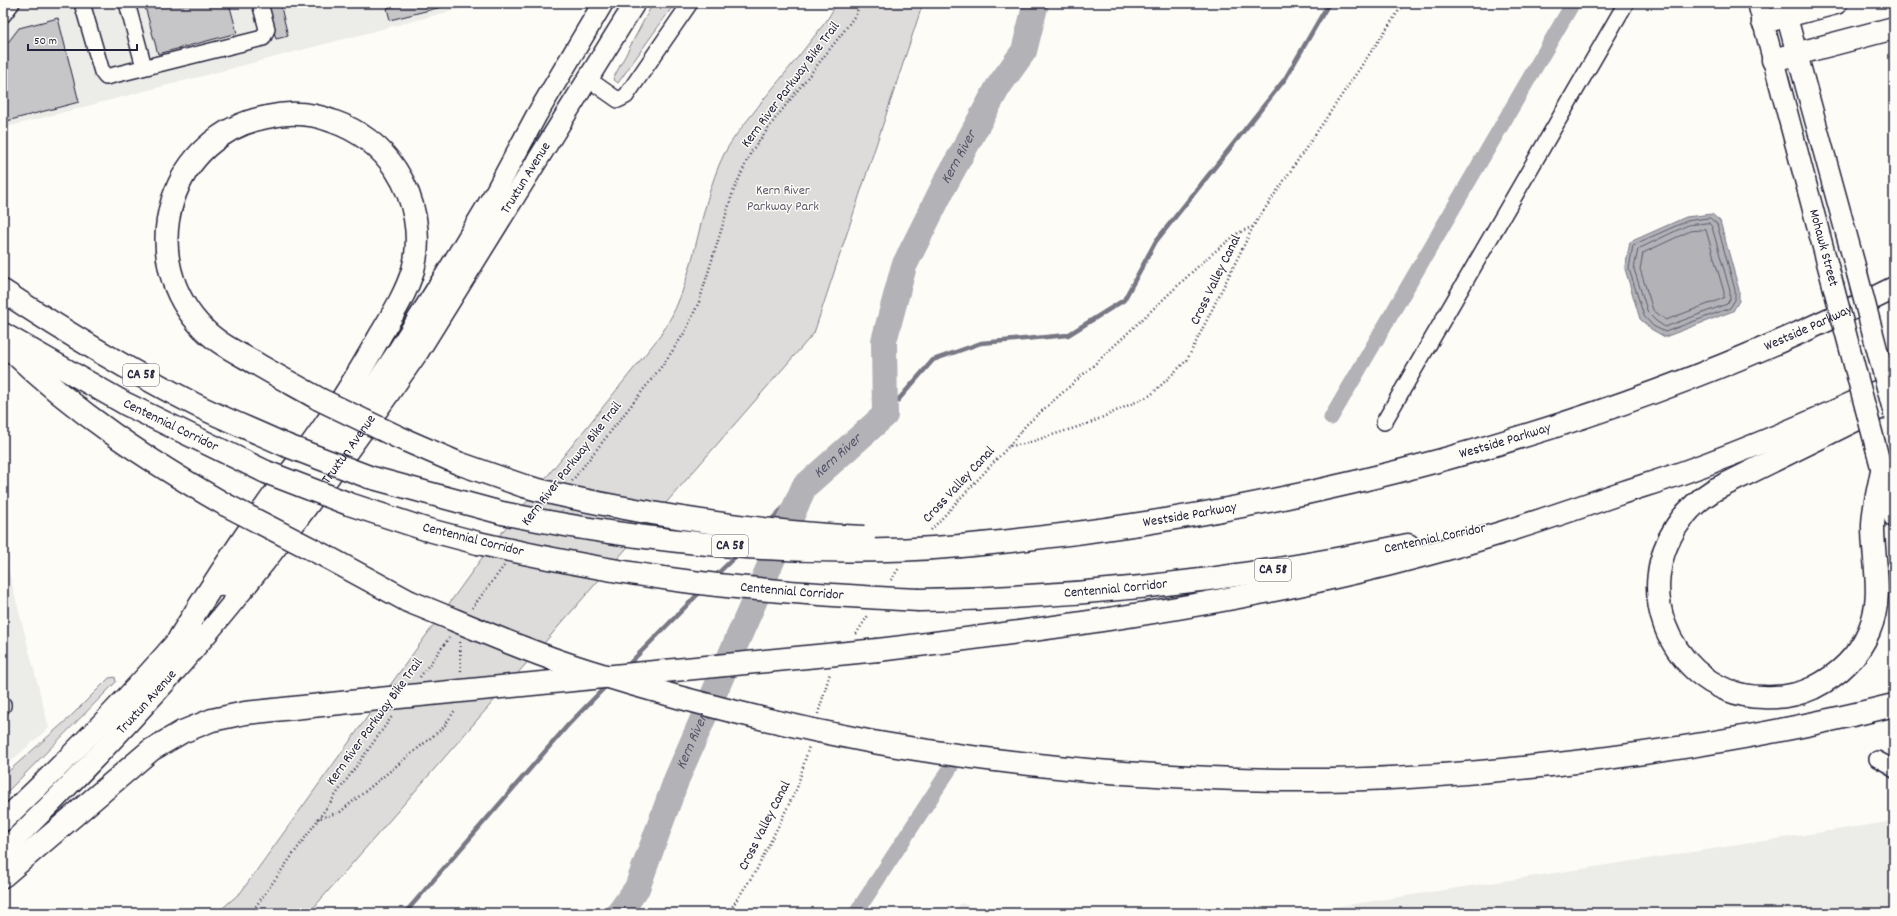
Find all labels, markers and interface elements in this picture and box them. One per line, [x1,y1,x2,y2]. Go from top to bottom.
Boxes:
street label: Kern River Parkway Bike Trail [737,17,845,152]
scale bar [28,26,137,52]
text: 50 m [34,33,57,50]
water label: Kern River [936,126,984,188]
street label: Truxtun Avenue [496,138,556,218]
park label: Kern River Parkway Park [747,181,819,217]
street label: Mohawk Street [1803,207,1843,289]
street label: Cross Valley Canal [1185,231,1247,329]
street label: Westside Parkway [1761,300,1856,357]
road number: CA 58 [123,364,159,386]
street label: Centennial Corridor [120,394,222,458]
street label: Kern River Parkway Bike Trail [517,397,627,531]
street label: Truxtun Avenue [317,411,381,488]
street label: Westside Parkway [1457,418,1554,465]
water label: Kern River [809,428,868,484]
street label: Cross Valley Canal [918,442,1000,528]
street label: Westside Parkway [1142,497,1239,533]
street label: Centennial Corridor [420,518,526,562]
street label: Centennial Corridor [1382,518,1489,560]
road number: CA 58 [712,535,748,557]
road number: CA 58 [1255,559,1291,581]
street label: Centennial Corridor [1063,574,1169,604]
street label: Centennial Corridor [739,578,845,606]
street label: Kern River Parkway Bike Trail [322,654,428,790]
street label: Truxtun Avenue [112,666,182,739]
water label: Kern River [671,710,715,773]
street label: Cross Valley Canal [734,777,796,874]

